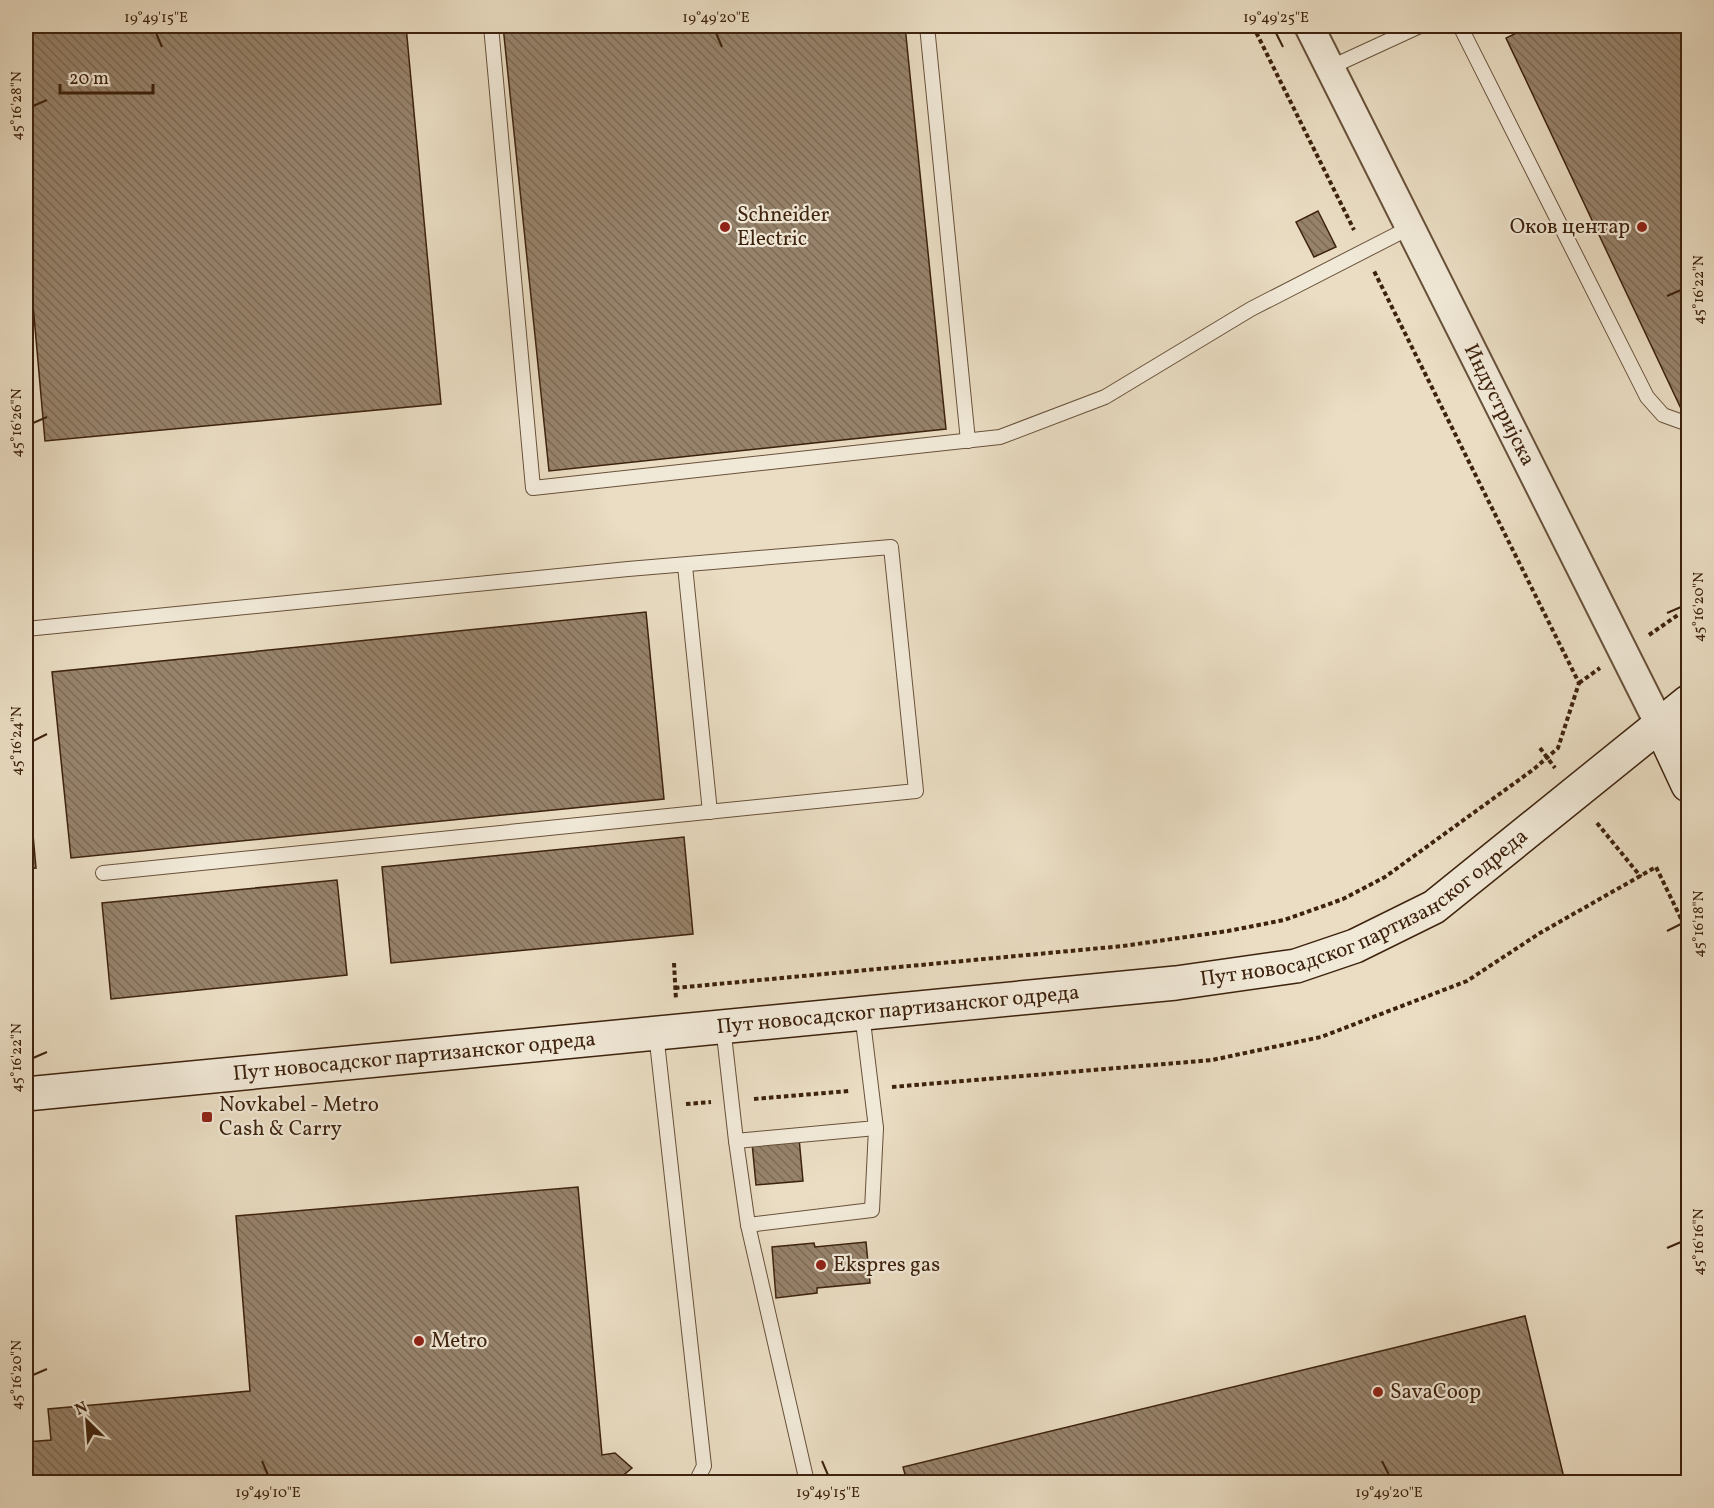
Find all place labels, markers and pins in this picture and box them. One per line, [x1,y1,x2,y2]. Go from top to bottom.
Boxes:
place label: Schneider Electric [737,201,830,254]
place label: Оков центар [1510,213,1630,242]
marker: Schneider Electric [718,220,732,234]
marker: Оков центар [1635,220,1649,234]
place label: Novkabel - Metro Cash & Carry [219,1091,379,1144]
marker: Novkabel - Metro Cash & Carry [200,1110,214,1124]
place label: Ekspres gas [833,1251,940,1280]
marker: Ekspres gas [814,1258,828,1272]
place label: Metro [431,1327,487,1356]
marker: Metro [412,1334,426,1348]
place label: SavaCoop [1390,1378,1481,1407]
marker: SavaCoop [1371,1385,1385,1399]

